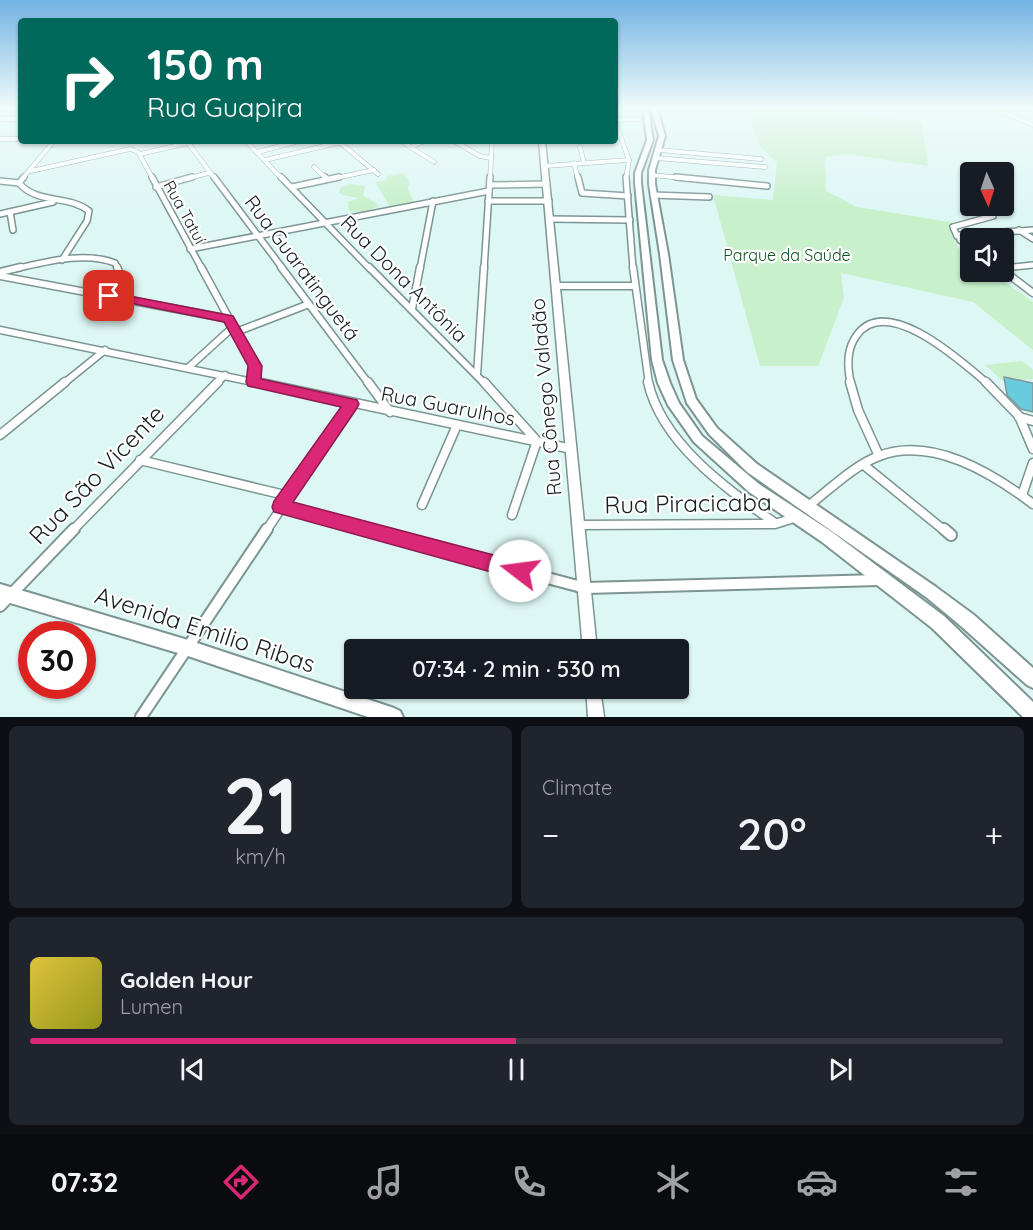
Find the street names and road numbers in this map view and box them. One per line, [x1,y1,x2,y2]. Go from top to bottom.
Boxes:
street label: Rua Tatuí [159,177,211,248]
street label: Rua Guaratinguetá [240,190,365,345]
street label: Rua Dona Antônia [336,210,473,347]
street label: Rua Cônego Valadão [524,297,567,497]
street label: Rua Guarulhos [379,380,517,431]
street label: Rua São Vicente [22,398,170,550]
street label: Rua Piracicaba [604,487,772,519]
street label: Avenida Emilio Ribas [92,579,319,679]

